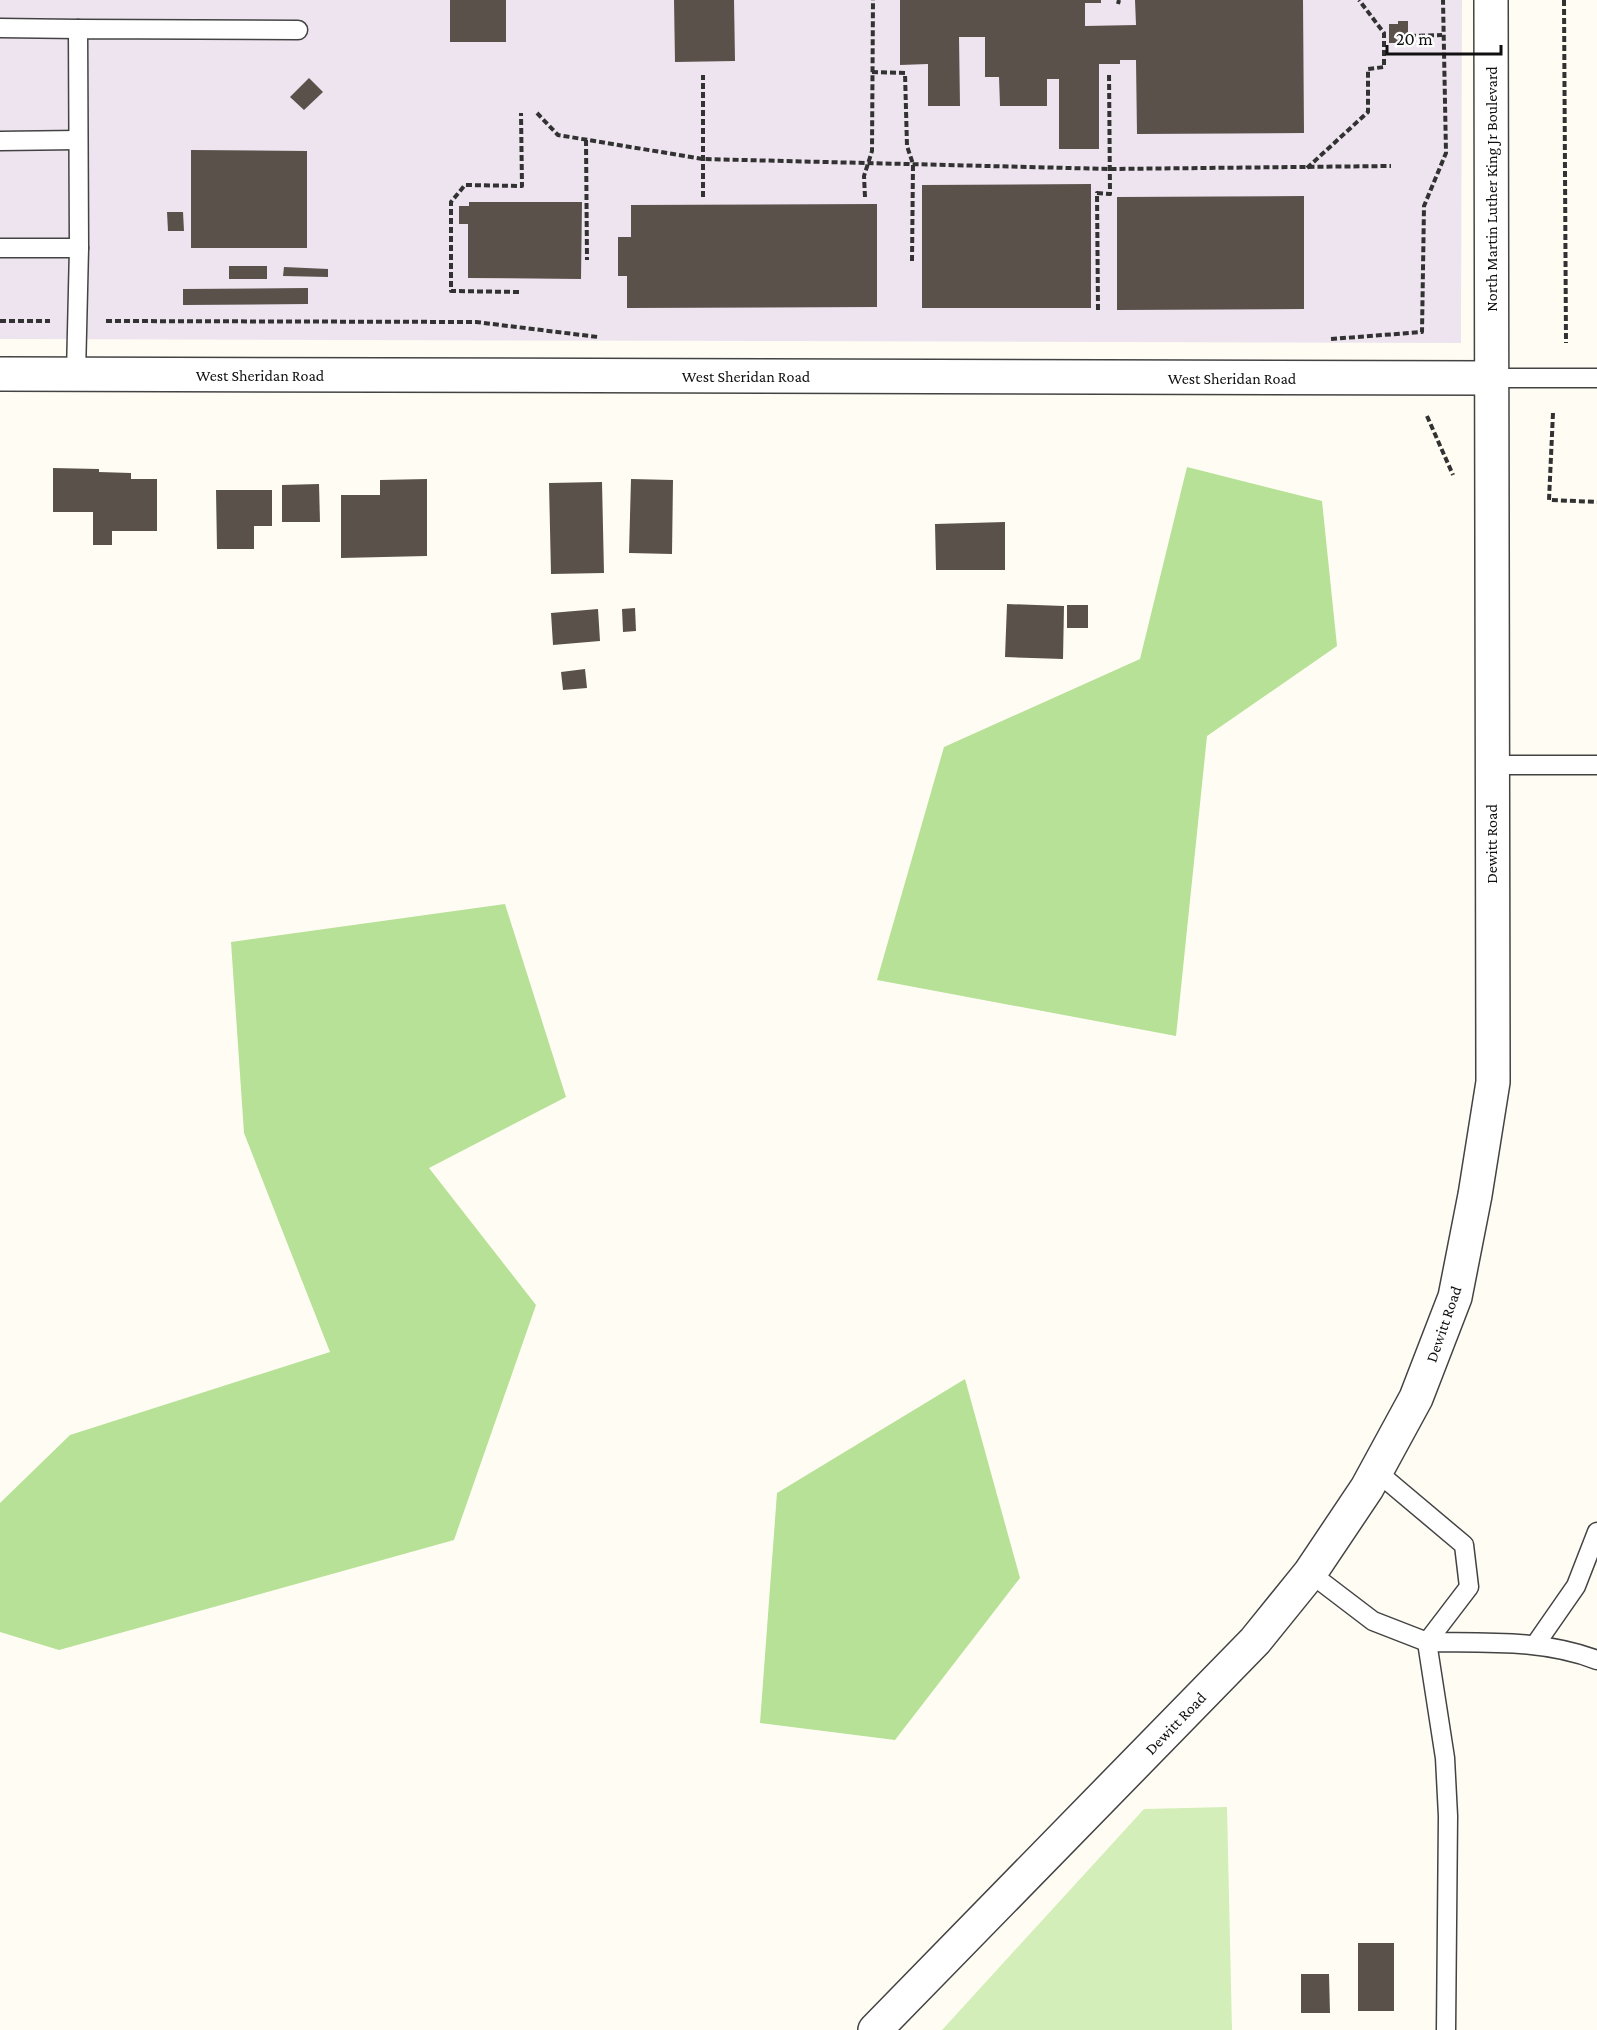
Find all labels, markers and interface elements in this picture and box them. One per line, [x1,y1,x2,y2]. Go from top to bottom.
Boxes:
scale bar [1387,18,1501,56]
text: 20 m [1396,29,1433,49]
street label: North Martin Luther King Jr Boulevard [1483,66,1501,312]
street label: West Sheridan Road [196,367,325,384]
street label: West Sheridan Road [682,368,811,385]
street label: West Sheridan Road [1168,370,1297,387]
street label: Dewitt Road [1483,804,1500,884]
street label: Dewitt Road [1422,1283,1465,1365]
street label: Dewitt Road [1142,1688,1210,1758]

